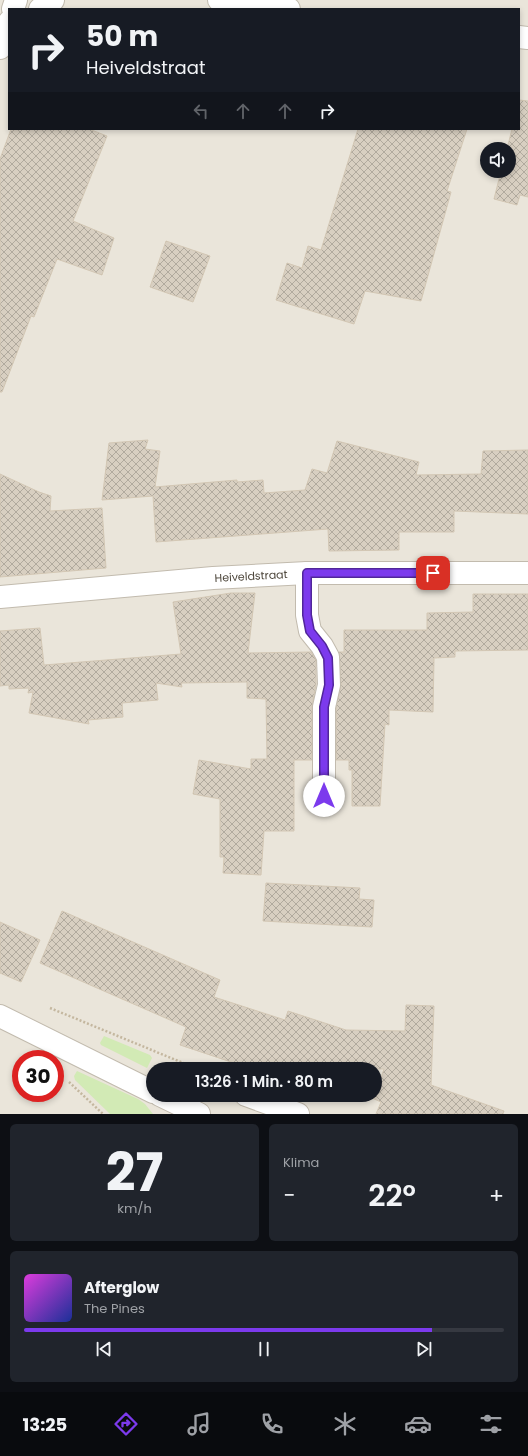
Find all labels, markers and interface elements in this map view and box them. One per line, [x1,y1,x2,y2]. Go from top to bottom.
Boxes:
text: 50 m [86,17,158,56]
icon: right [20,24,72,76]
text: Heiveldstraat [86,55,205,80]
icon: left [190,100,212,122]
icon: ahead [232,100,254,122]
icon: ahead [274,100,296,122]
icon: right [316,100,338,122]
map controls [480,142,516,178]
button: sound [480,142,516,178]
pin [416,556,450,590]
icon: arrive [422,562,444,584]
street label: Heiveldstraat [214,566,288,586]
position arrow [303,775,345,817]
speed limit sign: 30 [12,1050,64,1102]
text: 13:26 · 1 Min. · 80 m [195,1071,333,1092]
text: 27 [106,1136,163,1209]
text: Klima [283,1153,319,1172]
text: 22° [368,1174,416,1217]
text: − [283,1180,295,1211]
text: + [489,1180,504,1211]
text: km/h [117,1199,152,1218]
text: Afterglow [84,1277,159,1298]
text: The Pines [84,1299,145,1318]
icon: previous [93,1338,115,1360]
icon: pause [253,1338,275,1360]
icon: next [413,1338,435,1360]
icon: directions [112,1410,140,1438]
icon: music [185,1410,213,1438]
icon: phone [258,1410,286,1438]
icon: climate [331,1410,359,1438]
icon: car [404,1410,432,1438]
icon: filters [477,1410,505,1438]
text: 13:25 [23,1412,67,1437]

